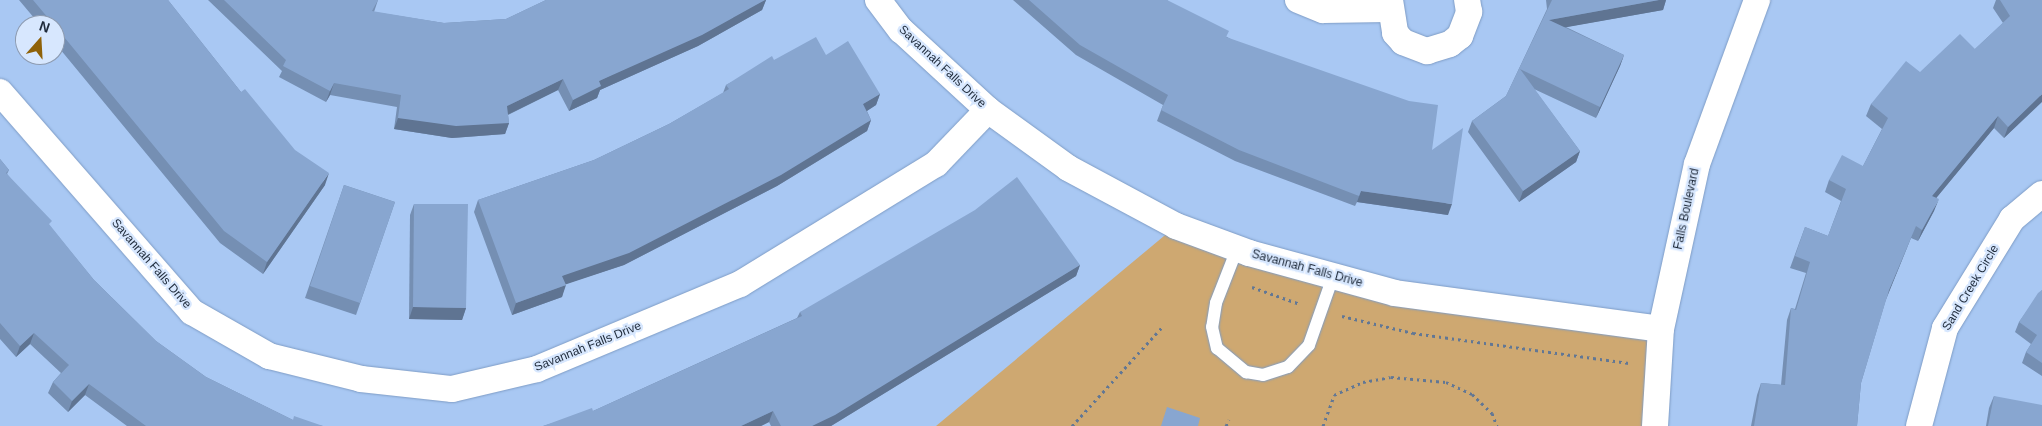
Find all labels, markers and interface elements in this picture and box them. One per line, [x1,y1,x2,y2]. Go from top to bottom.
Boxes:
north arrow [15,15,65,65]
text: N [37,18,52,36]
street label: Savannah Falls Drive [895,23,989,111]
street label: Falls Boulevard [1671,167,1703,251]
street label: Savannah Falls Drive [108,216,194,312]
street label: Sand Creek Circle [1940,243,2002,333]
street label: Savannah Falls Drive [1250,247,1364,291]
street label: Savannah Falls Drive [532,319,644,375]

